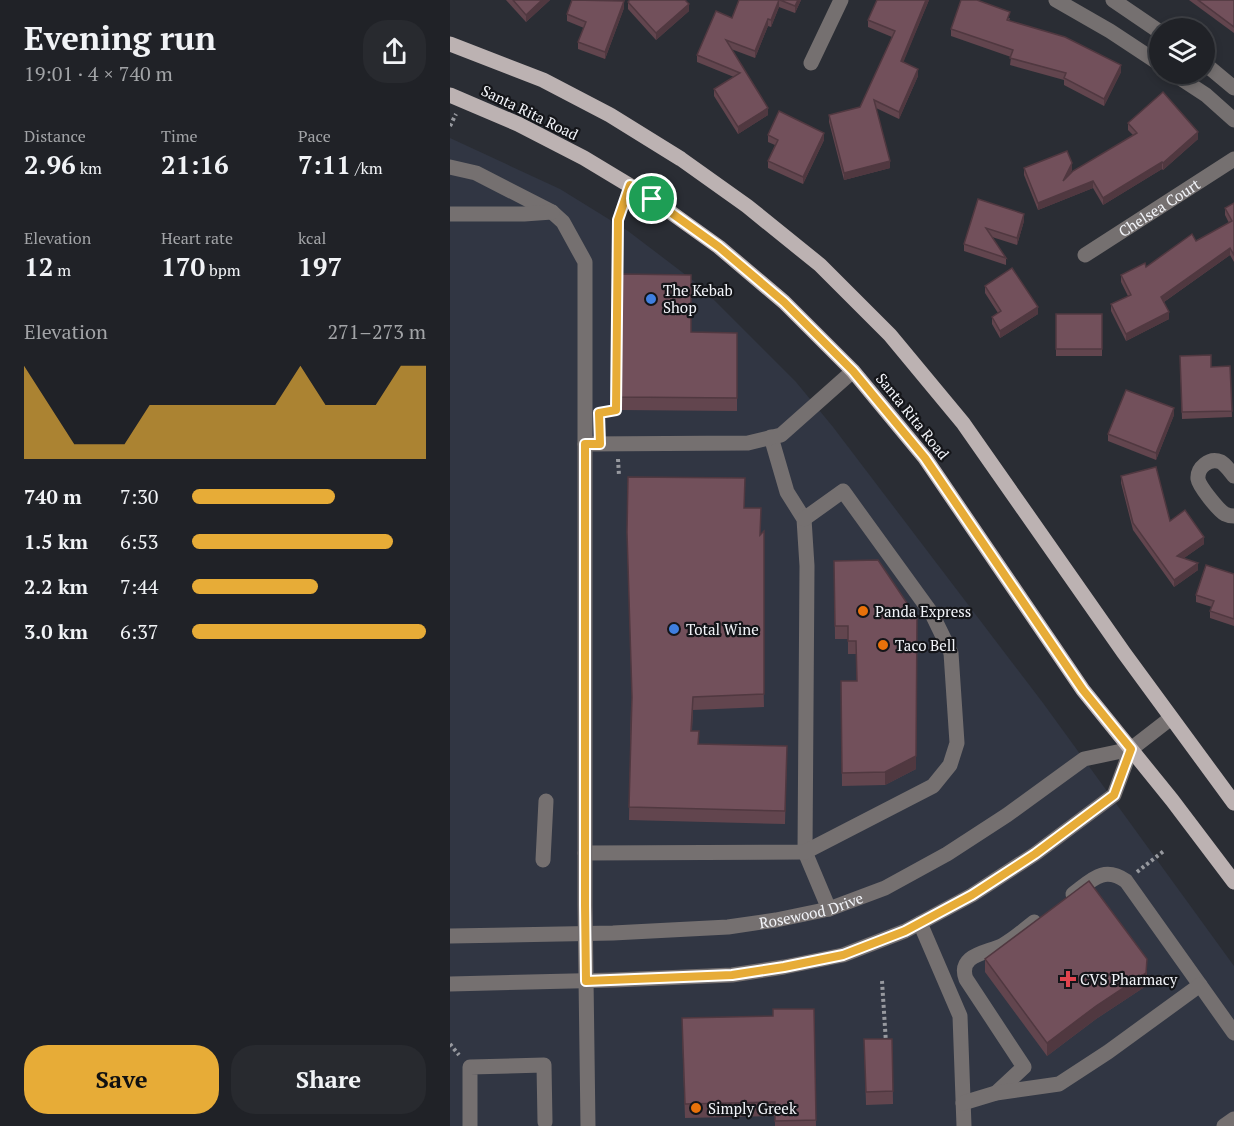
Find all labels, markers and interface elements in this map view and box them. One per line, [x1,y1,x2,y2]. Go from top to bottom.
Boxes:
text: Evening run [24,16,216,59]
map controls [1149,18,1215,84]
button: layers [1149,18,1215,84]
button: share [363,20,426,83]
text: 19:01 · 4 × 740 m [24,60,173,87]
street label: Santa Rita Road [478,80,582,144]
text: Distance [24,125,86,147]
text: Time [161,125,198,147]
text: Pace [298,125,331,147]
text: 2.96 [24,147,76,181]
text: 21:16 [161,147,229,181]
text: 7:11 [298,147,351,181]
text: km [76,157,102,179]
text: /km [351,157,382,179]
pin [626,173,677,224]
street label: Chelsea Court [1114,173,1204,241]
icon: arrive [635,182,668,215]
text: Elevation [24,227,91,249]
text: Heart rate [161,227,233,249]
text: kcal [298,227,326,249]
text: 12 [24,249,53,283]
text: 170 [161,249,205,283]
text: 197 [298,249,342,283]
text: m [53,259,71,281]
text: bpm [205,259,241,281]
place label: The Kebab Shop [663,280,733,317]
marker: The Kebab Shop [644,292,658,306]
text: Elevation [24,318,108,345]
text: 271–273 m [327,318,426,345]
street label: Santa Rita Road [872,369,954,463]
text: 740 m [24,483,82,510]
text: 7:30 [120,483,159,510]
text: 1.5 km [24,528,88,555]
text: 6:53 [120,528,159,555]
text: 2.2 km [24,573,88,600]
text: 7:44 [120,573,159,600]
place label: Panda Express [875,601,971,621]
marker: Panda Express [856,604,870,618]
text: 3.0 km [24,618,88,645]
text: 6:37 [120,618,159,645]
place label: Total Wine [686,619,759,639]
marker: Total Wine [667,622,681,636]
place label: Taco Bell [895,635,956,655]
marker: Taco Bell [876,638,890,652]
street label: Rosewood Drive [758,887,866,932]
place label: CVS Pharmacy [1080,969,1178,989]
marker: CVS Pharmacy [1061,972,1075,986]
button: Save [24,1045,219,1114]
button: Share [231,1045,426,1114]
place label: Simply Greek [708,1098,797,1118]
marker: Simply Greek [689,1101,703,1115]

